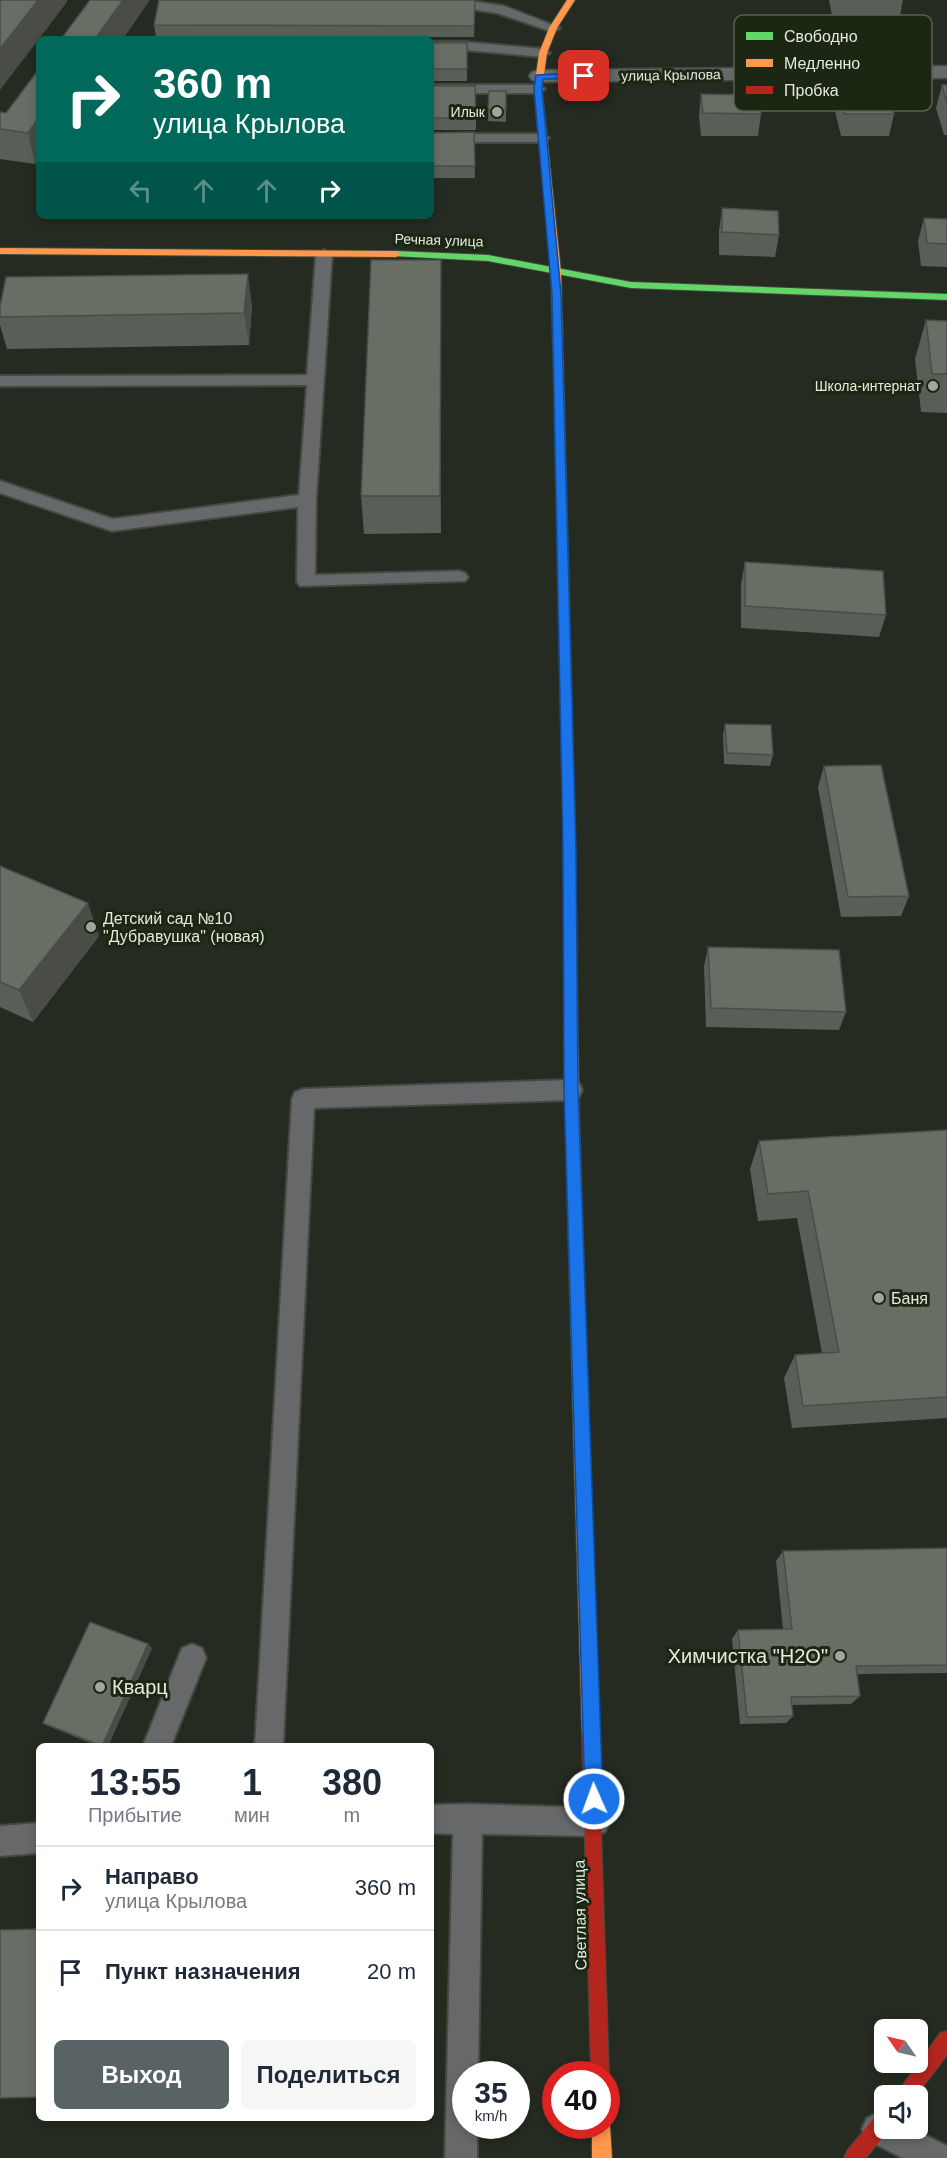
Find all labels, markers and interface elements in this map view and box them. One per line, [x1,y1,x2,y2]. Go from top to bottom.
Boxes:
legend [734,15,932,111]
text: Свободно [784,28,858,45]
pin [558,50,609,101]
text: Медленно [784,55,860,72]
icon: arrive [567,59,600,92]
icon: right [54,60,132,138]
text: 360 m [153,60,272,107]
street label: улица Крылова [621,66,721,84]
text: Пробка [784,82,839,99]
place label: Илык [451,104,486,120]
marker: Илык [490,105,504,119]
text: улица Крылова [153,109,345,139]
icon: left [124,174,157,207]
icon: ahead [187,174,220,207]
icon: ahead [250,174,283,207]
icon: right [313,174,346,207]
street label: Речная улица [394,230,484,250]
place label: Школа-интернат [815,378,922,394]
marker: Школа-интернат [926,379,940,393]
place label: Детский сад №10 "Дубравушка" (новая) [103,910,265,945]
marker: Детский сад №10 "Дубравушка" (новая) [84,920,98,934]
place label: Баня [891,1290,928,1307]
marker: Баня [872,1291,886,1305]
place label: Химчистка "H2O" [668,1645,828,1667]
marker: Химчистка "H2O" [833,1649,847,1663]
place label: Кварц [112,1676,168,1698]
marker: Кварц [93,1680,107,1694]
text: 13:55 [89,1762,181,1803]
text: 1 [242,1762,262,1803]
text: 380 [322,1762,382,1803]
position arrow [562,1767,626,1831]
text: Прибытие [88,1804,182,1826]
text: мин [234,1804,270,1826]
text: m [344,1804,360,1826]
street label: Светлая улица [571,1859,589,1970]
text: Направо [105,1864,199,1889]
icon: right [54,1872,87,1905]
text: 360 m [355,1875,416,1900]
text: улица Крылова [105,1890,247,1912]
icon: arrive [54,1956,87,1989]
text: Пункт назначения [105,1959,301,1984]
text: 20 m [367,1959,416,1984]
north arrow [874,2019,928,2073]
map controls [874,2019,928,2139]
button: Выход [54,2040,229,2109]
button: Поделиться [241,2040,416,2109]
speed limit sign: 40 [542,2061,620,2139]
text: 35 [474,2076,508,2109]
button: sound [874,2085,928,2139]
text: km/h [475,2107,507,2124]

